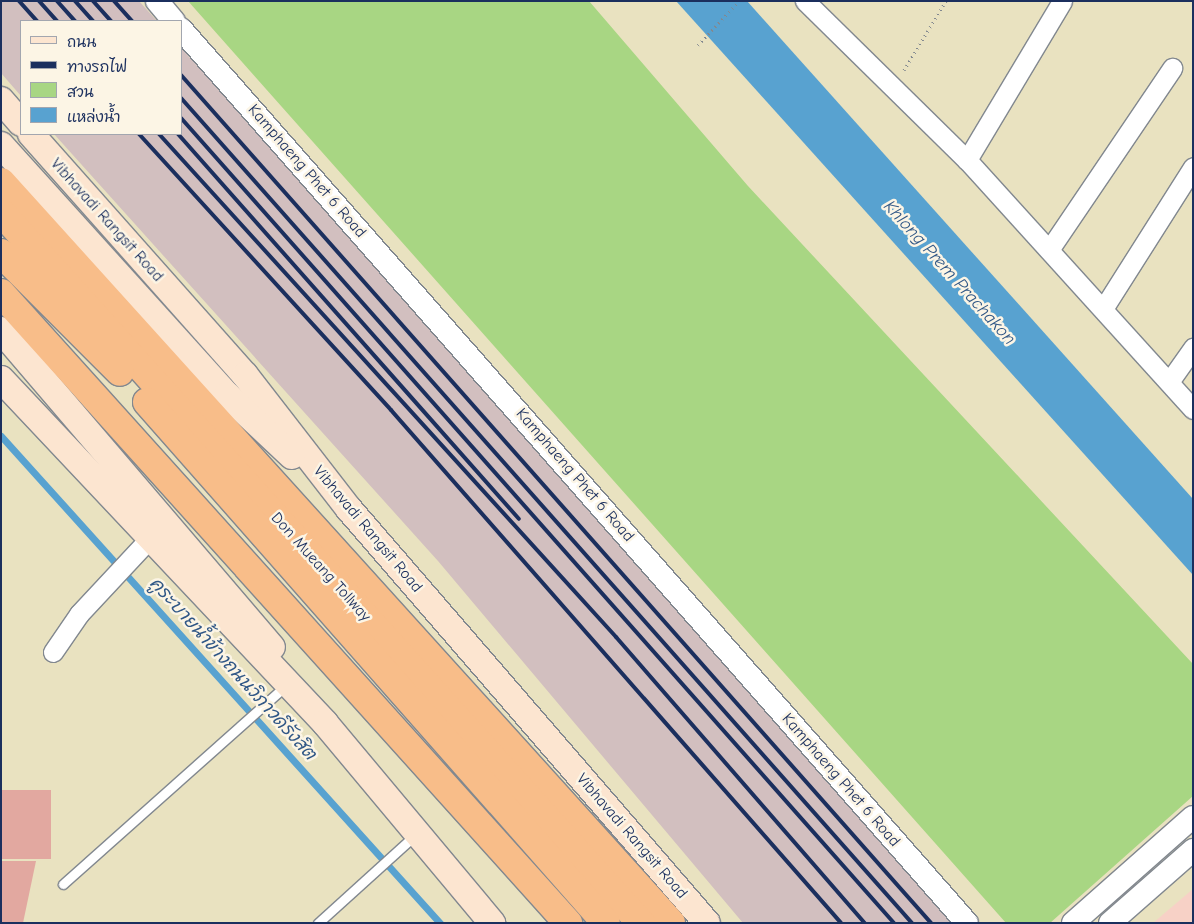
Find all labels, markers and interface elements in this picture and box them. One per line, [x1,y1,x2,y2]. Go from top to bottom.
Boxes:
legend [20,20,182,135]
text: ถนน [67,33,96,51]
text: ทางรถไฟ [67,58,127,76]
text: สวน [67,83,94,101]
street label: Kamphaeng Phet 6 Road [244,100,370,242]
text: แหล่งน้ำ [67,108,121,126]
street label: Vibhavadi Rangsit Road [47,154,167,286]
water label: Khlong Prem Prachakon [878,196,1020,350]
street label: Kamphaeng Phet 6 Road [512,404,638,546]
street label: Vibhavadi Rangsit Road [309,462,427,596]
street label: Don Mueang Tollway [267,508,375,626]
water label: คูระบายน้ำข้างถนนวิภาวดีรังสิต [144,573,320,765]
street label: Kamphaeng Phet 6 Road [778,709,904,851]
street label: Vibhavadi Rangsit Road [572,770,692,902]

